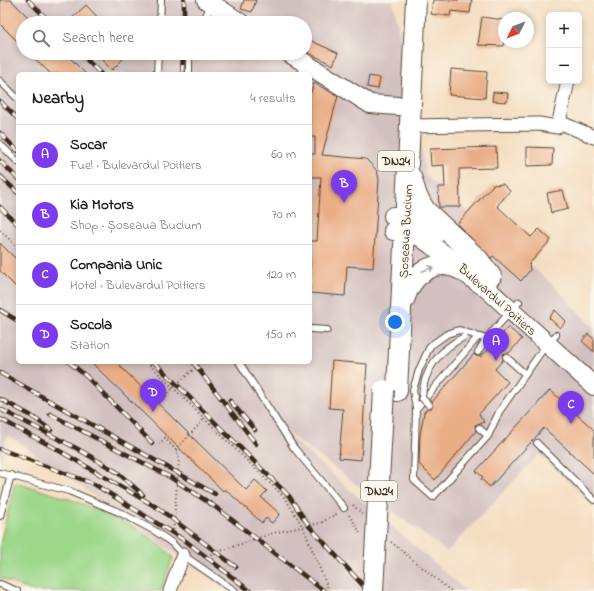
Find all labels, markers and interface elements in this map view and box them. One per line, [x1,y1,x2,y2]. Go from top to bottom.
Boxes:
north arrow [498,12,534,48]
map controls [546,12,582,84]
button: + [546,12,582,48]
search box [16,16,312,60]
icon: search [30,27,52,49]
text: Search here [62,27,134,49]
button: − [546,48,582,84]
text: Nearby [32,86,84,111]
text: 4 results [250,89,296,108]
text: Socar [70,134,107,156]
text: A [41,145,49,164]
text: 60 m [271,145,296,164]
road number: DN24 [378,151,414,171]
text: Fuel · Bulevardul Poitiers [70,156,202,175]
pin: B [331,170,357,203]
street label: Șoseaua Bucium [395,184,418,279]
text: Kia Motors [70,194,134,216]
text: B [41,205,49,224]
text: 70 m [272,205,296,224]
text: Shop · Șoseaua Bucium [70,216,202,235]
text: Compania Unic [70,254,162,276]
street label: Bulevardul Poitiers [453,259,541,341]
text: C [41,265,49,284]
text: 120 m [266,265,296,284]
one-way arrow [422,265,434,273]
text: Hotel · Bulevardul Poitiers [70,276,205,295]
your location [385,312,405,332]
text: Socola [70,314,112,336]
text: D [40,325,50,344]
text: 150 m [265,325,296,344]
pin: A [483,328,509,361]
text: Station [70,336,110,355]
pin: D [140,379,166,412]
pin: C [558,391,584,424]
road number: DN24 [361,481,397,501]

